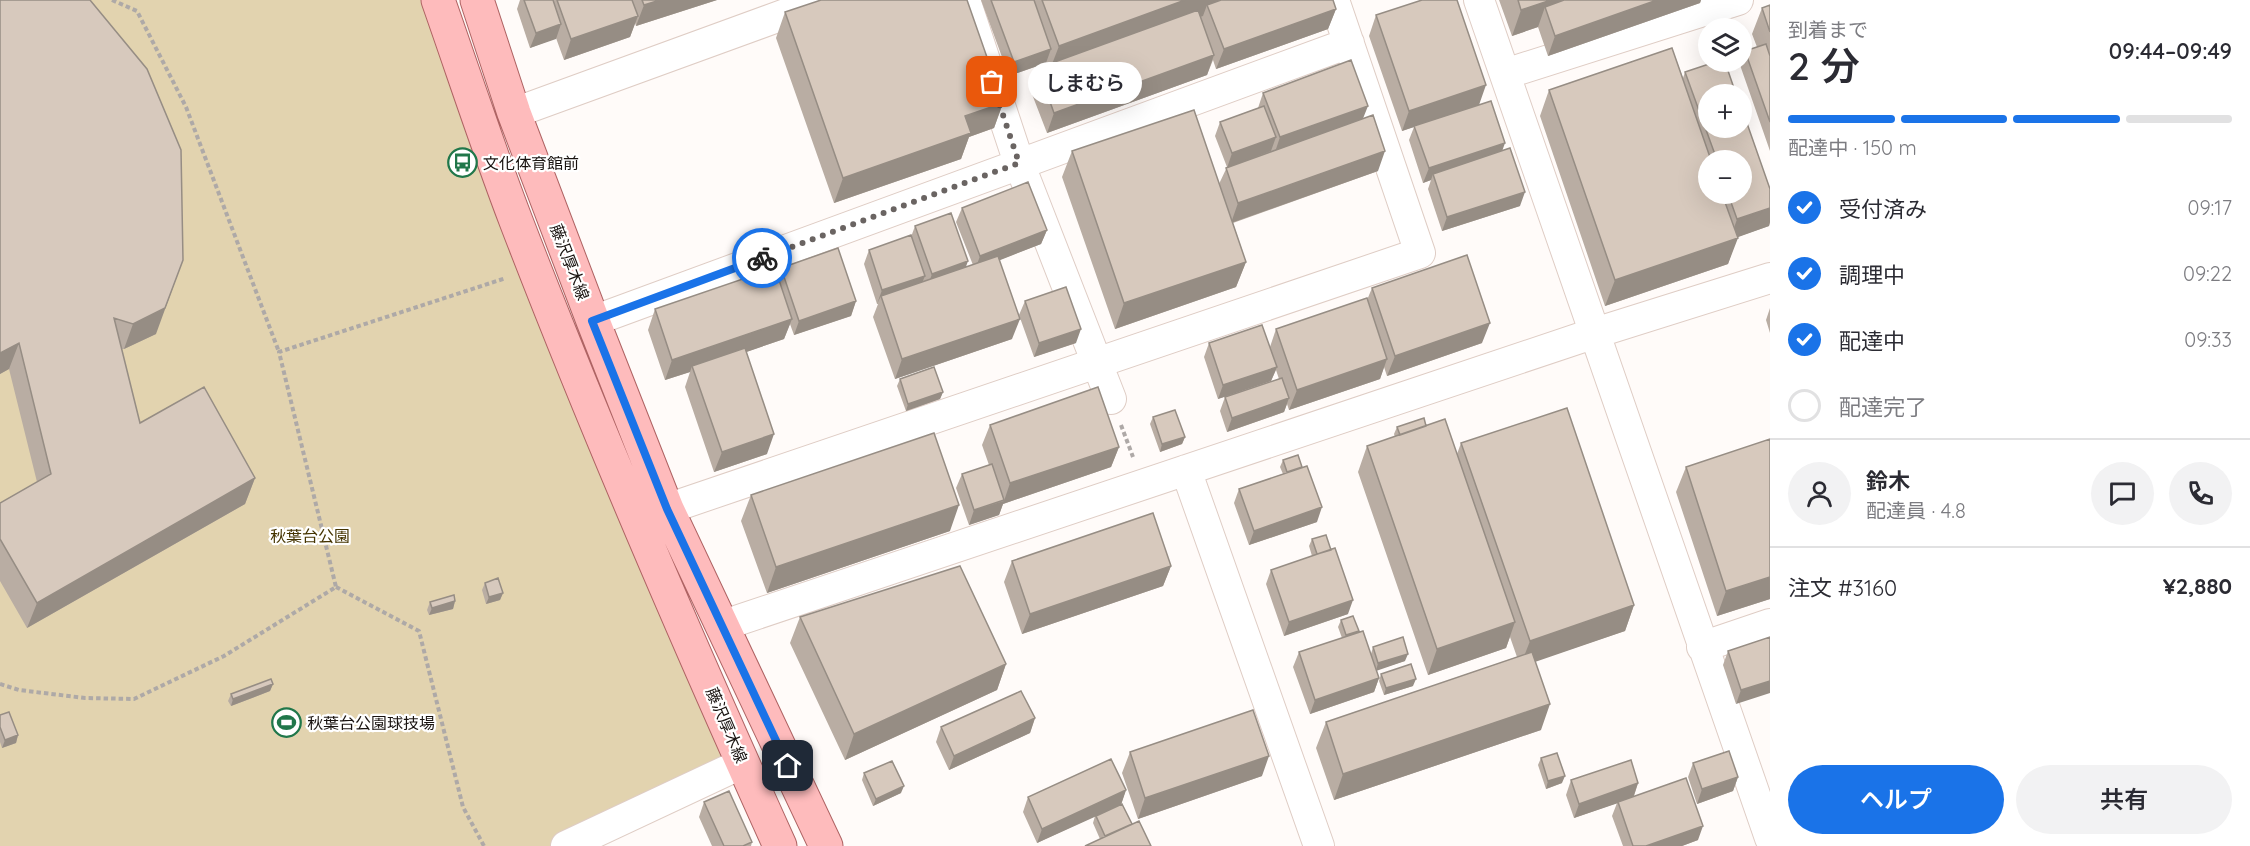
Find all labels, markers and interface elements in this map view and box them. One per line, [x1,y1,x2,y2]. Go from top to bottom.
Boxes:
text: 到着まで [1788,17,1868,42]
map controls [1698,18,1752,204]
button: layers [1698,18,1752,72]
text: 09:44–09:49 [2109,37,2232,65]
text: 2 分 [1788,41,1860,90]
pin [966,56,1017,107]
callout: しまむら [1028,61,1142,103]
icon: bag [975,65,1008,98]
text: しまむら [1045,70,1125,95]
button: + [1698,84,1752,138]
text: 配達中 · 150 m [1788,135,1917,160]
bus stop icon: 文化体育館前 [446,147,478,179]
button: − [1698,150,1752,204]
place label: 文化体育館前 [483,153,579,173]
icon: check [1788,191,1821,224]
text: 受付済み [1839,195,1927,223]
text: 09:17 [2188,195,2232,220]
street label: 藤沢厚木線 [546,221,594,303]
courier [732,228,792,288]
icon: bike [746,242,779,275]
icon: check [1788,257,1821,290]
text: 調理中 [1839,261,1905,289]
text: 09:22 [2183,261,2232,286]
icon: check [1788,323,1821,356]
text: 配達中 [1839,327,1905,355]
text: 09:33 [2184,327,2232,352]
text: 配達完了 [1839,393,1927,421]
button: person [1788,462,1851,525]
button: chat [2091,462,2154,525]
button: phone [2169,462,2232,525]
text: 鈴木 [1866,467,1910,495]
text: 配達員 · 4.8 [1866,498,1966,523]
park label: 秋葉台公園 [270,526,350,546]
text: ¥2,880 [2163,572,2232,600]
text: 注文 #3160 [1788,574,1897,602]
street label: 藤沢厚木線 [702,684,752,766]
sports icon: 秋葉台公園球技場 [270,707,302,739]
place label: 秋葉台公園球技場 [307,713,435,733]
pin [762,740,813,791]
icon: home [771,749,804,782]
button: ヘルプ [1788,765,2004,834]
button: 共有 [2016,765,2232,834]

